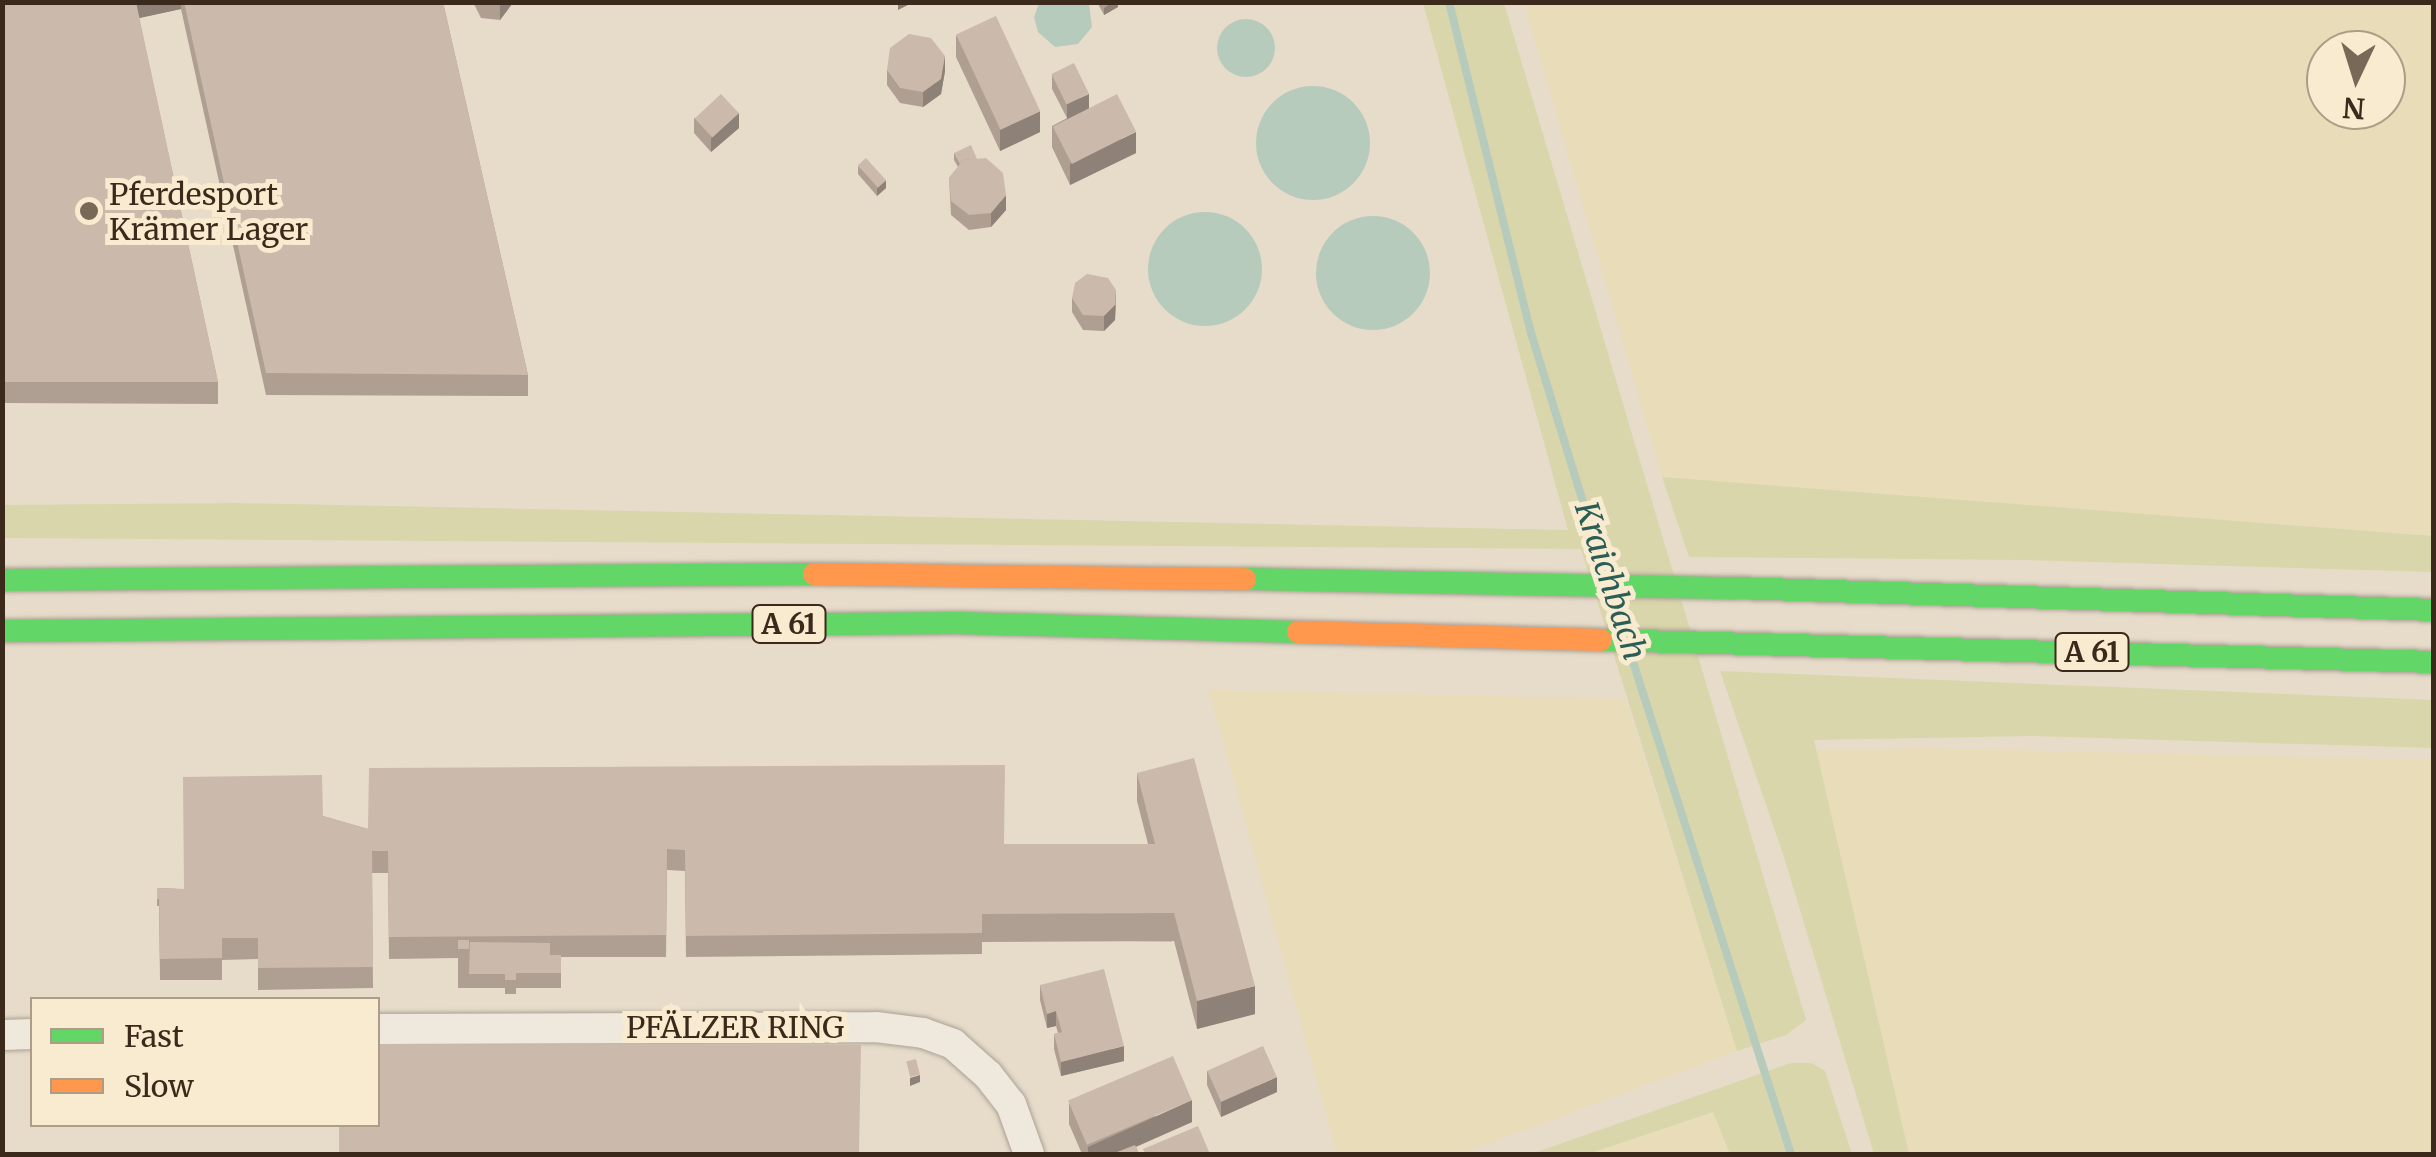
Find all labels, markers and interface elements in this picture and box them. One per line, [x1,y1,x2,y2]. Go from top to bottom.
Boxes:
north arrow [2306,30,2406,130]
text: N [2342,89,2366,127]
place label: Pferdesport Krämer Lager [109,176,308,246]
marker: Pferdesport Krämer Lager [78,200,100,222]
water label: Kraichbach [1566,497,1654,665]
road number: A 61 [752,601,826,647]
road number: A 61 [2054,629,2130,675]
legend [30,997,380,1127]
street label: PFÄLZER RING [626,1009,844,1045]
text: Fast [124,1017,184,1055]
text: Slow [124,1067,194,1105]

